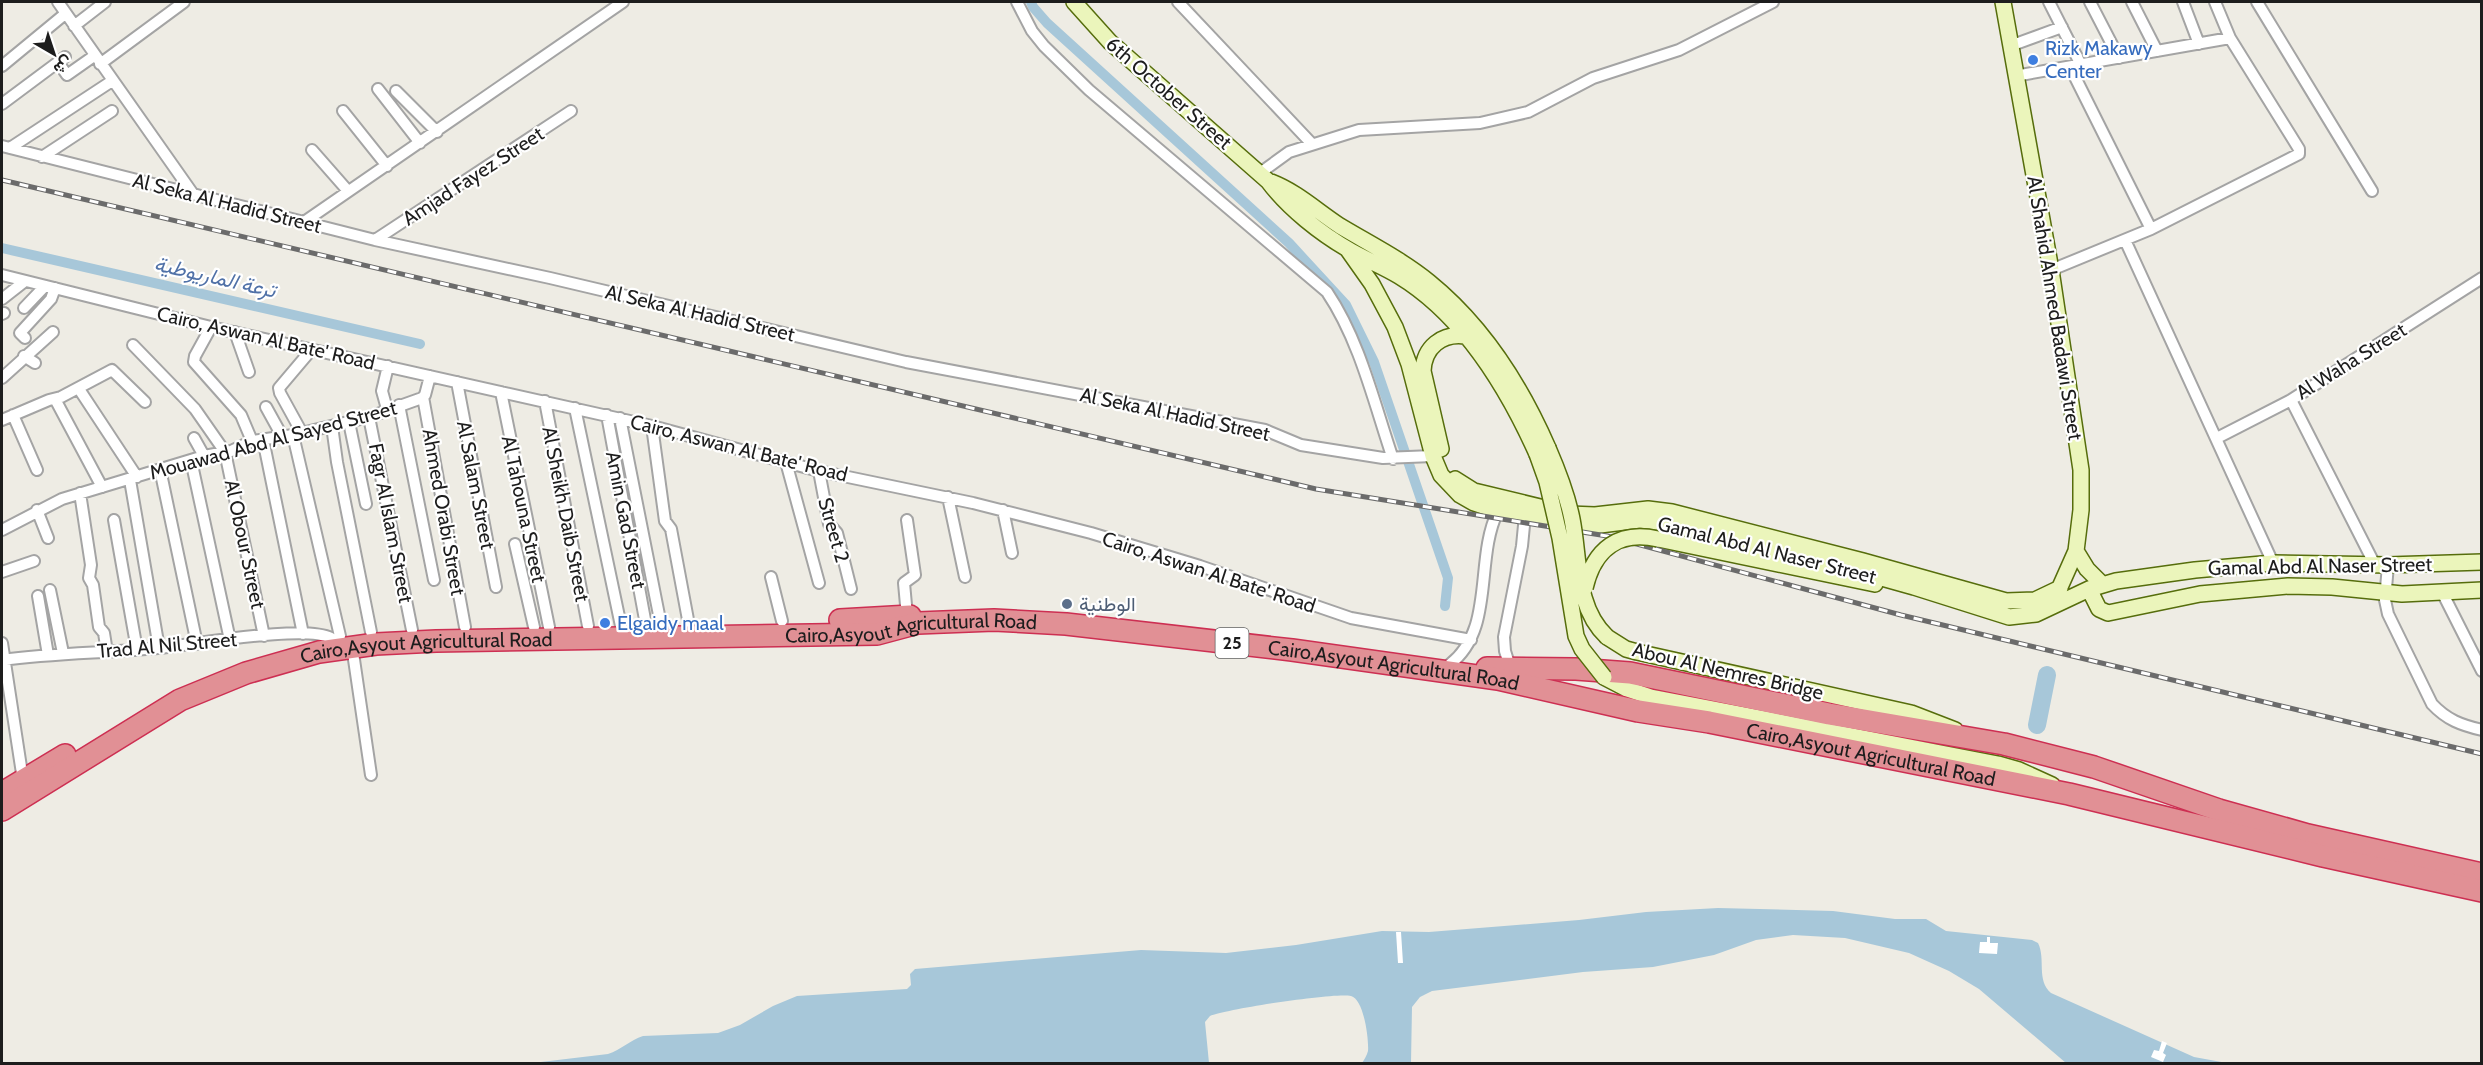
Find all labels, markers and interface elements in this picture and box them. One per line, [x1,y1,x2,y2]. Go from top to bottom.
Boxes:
north arrow [24,24,84,84]
street label: 6th October Street [1101,32,1237,154]
place label: Rizk Makawy Center [2045,36,2153,83]
text: ش [50,52,77,79]
marker: Rizk Makawy Center [2026,53,2040,67]
street label: Amjad Fayez Street [398,121,548,231]
street label: Al Seka Al Hadid Street [130,168,324,238]
street label: Al Shahid Ahmed Badawi Street [2022,174,2088,442]
water label: ترعة الماريوطية [152,250,281,304]
street label: Al Seka Al Hadid Street [603,280,797,347]
street label: Cairo, Aswan Al Bate' Road [155,301,377,375]
street label: Al Waha Street [2291,317,2411,404]
street label: Al Seka Al Hadid Street [1078,382,1272,446]
street label: Mouawad Abd Al Sayed Street [147,395,399,485]
street label: Cairo, Aswan Al Bate' Road [628,409,850,487]
street label: Al Salam Street [452,419,500,552]
street label: Al Sheikh Daib Street [537,424,595,604]
street label: Ahmed Orabi Street [418,427,471,597]
street label: Al Tahouna Street [497,433,551,585]
street label: Fagr Al Islam Street [364,441,418,605]
street label: Amin Gad Street [601,449,651,591]
street label: Al Obour Street [220,477,270,611]
street label: Street 2 [813,495,855,565]
street label: Gamal Abd Al Naser Street [1655,511,1879,589]
street label: Cairo, Aswan Al Bate' Road [1099,526,1319,618]
street label: Gamal Abd Al Naser Street [2208,552,2432,580]
place label: الوطنية [1079,592,1136,617]
marker: الوطنية [1060,597,1074,611]
street label: Cairo,Asyout Agricultural Road [785,608,1038,647]
place label: Elgaidy maal [617,611,724,635]
marker: Elgaidy maal [598,616,612,630]
street label: Trad Al Nil Street [96,627,238,663]
street label: Cairo,Asyout Agricultural Road [297,627,553,669]
road number: 25 [1216,628,1248,658]
street label: Cairo,Asyout Agricultural Road [1267,635,1522,695]
street label: Abou Al Nemres Bridge [1630,637,1826,705]
street label: Cairo,Asyout Agricultural Road [1744,718,1998,791]

